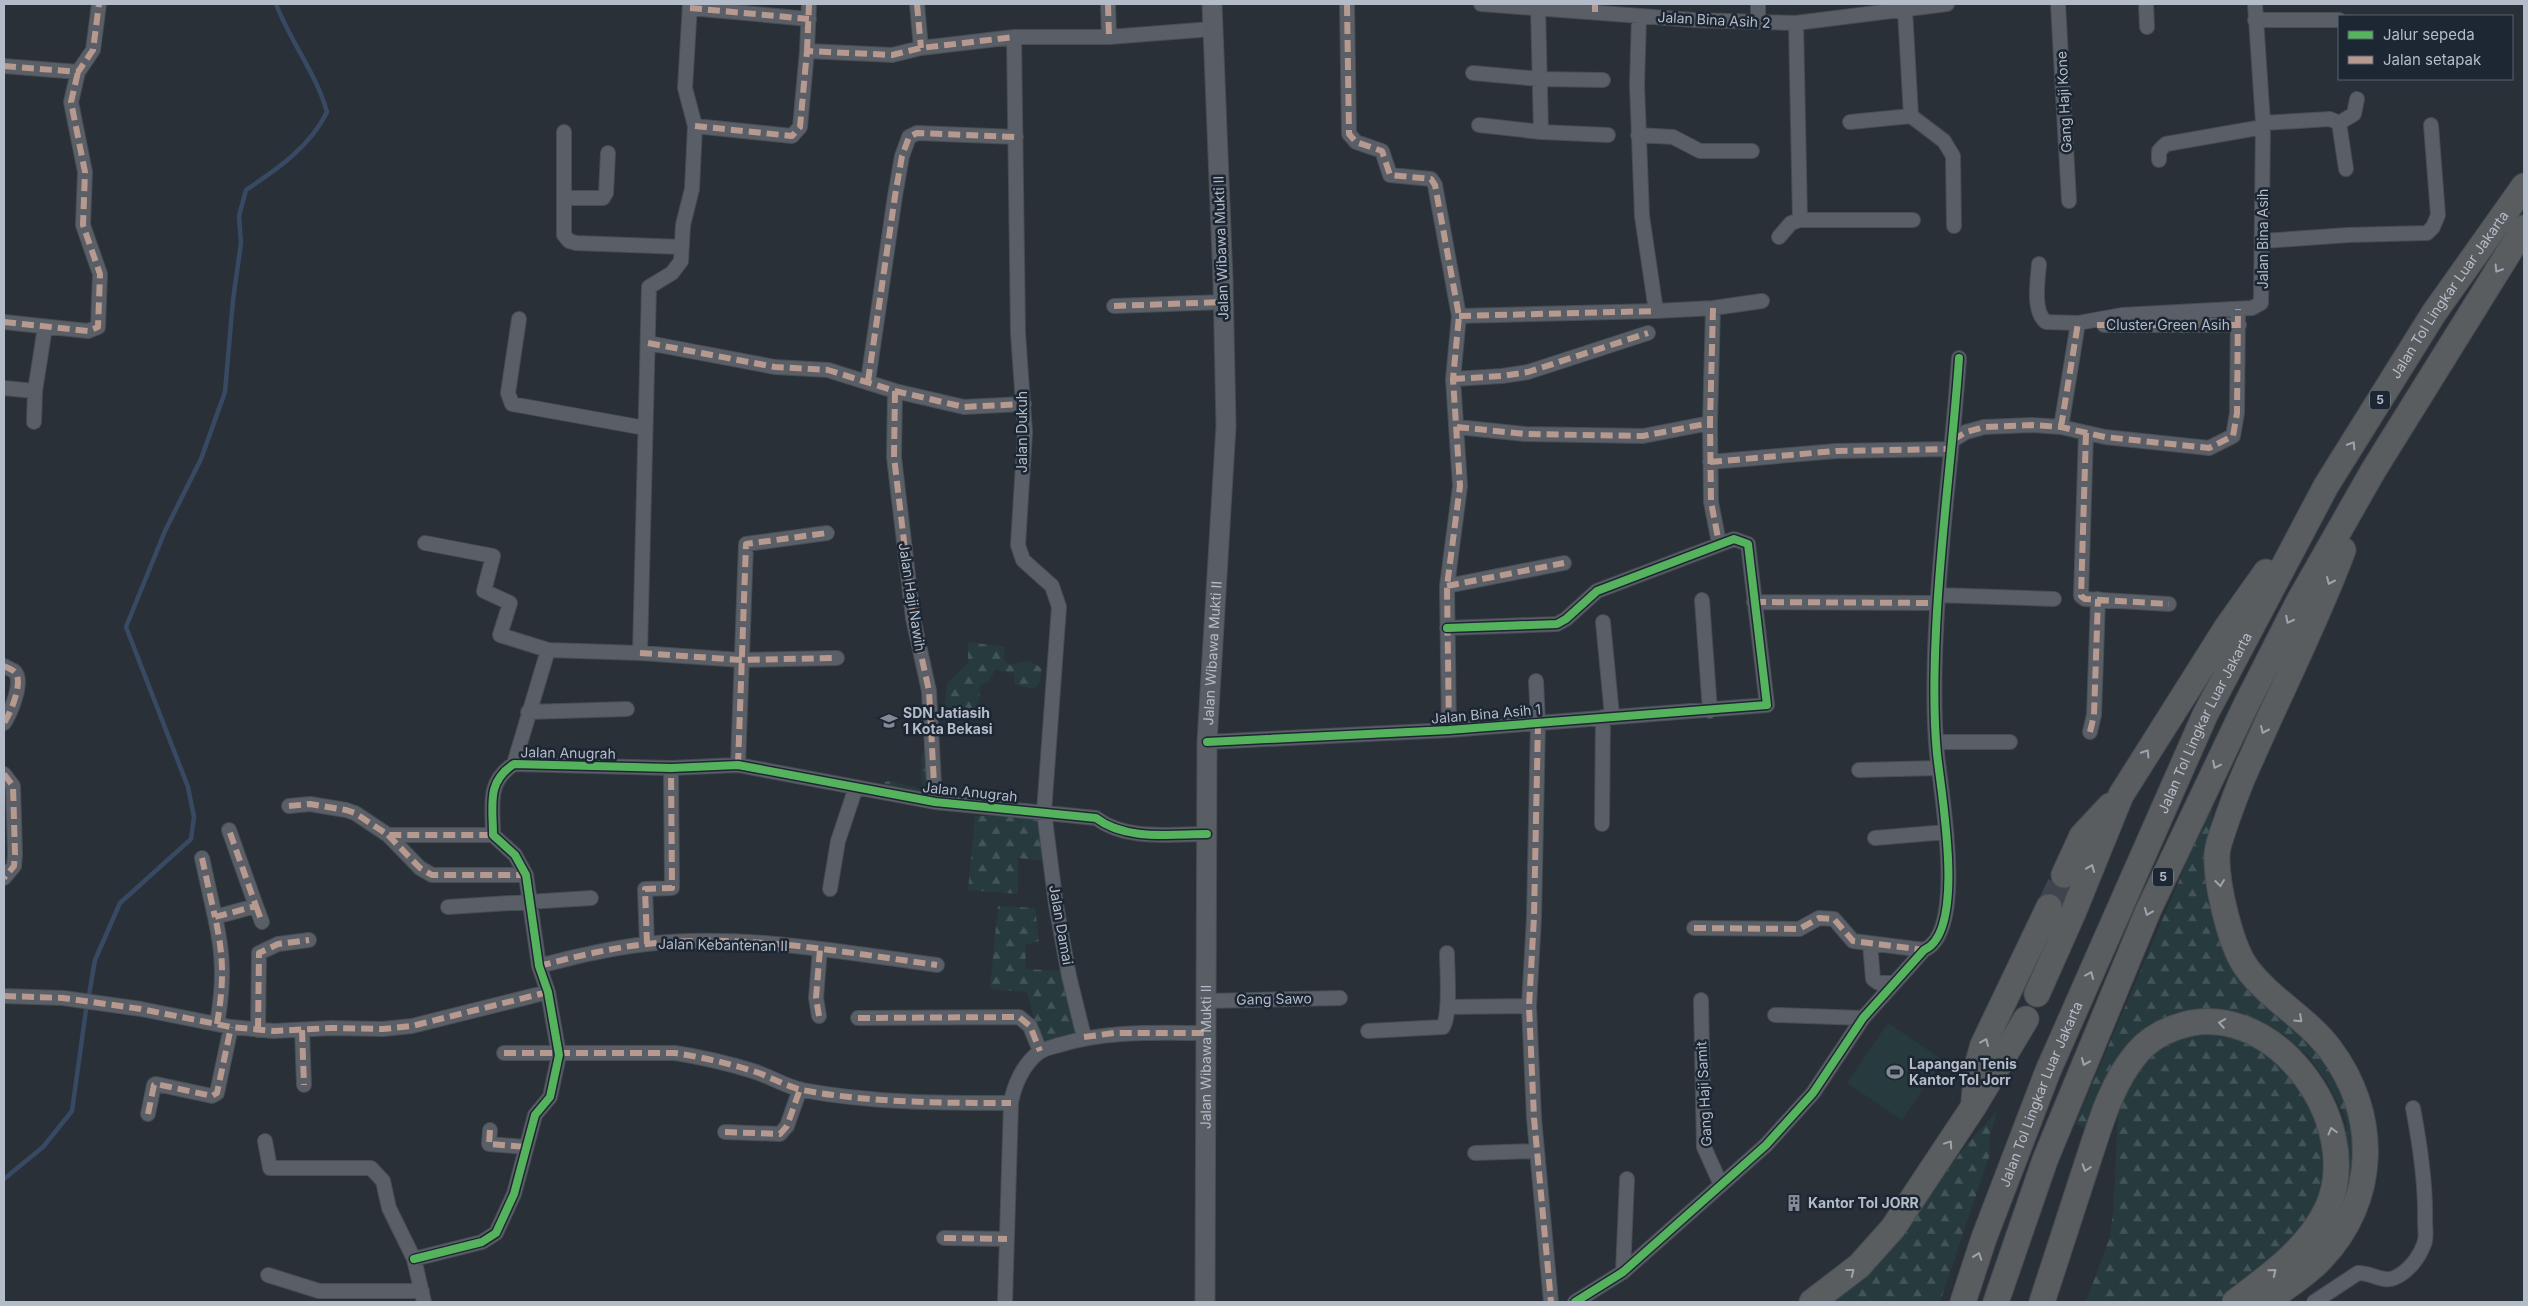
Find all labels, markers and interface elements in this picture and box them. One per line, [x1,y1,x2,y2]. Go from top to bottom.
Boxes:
street label: Jalan Bina Asih 2 [1657,8,1771,31]
legend [2338,15,2513,80]
text: Jalur sepeda [2383,25,2475,44]
text: Jalan setapak [2383,50,2482,69]
street label: Gang Haji Kone [2052,51,2075,153]
street label: Jalan Wibawa Mukti II [1209,176,1232,320]
street label: Jalan Bina Asih [2254,189,2271,289]
street label: Jalan Tol Lingkar Luar Jakarta [2386,207,2512,381]
one-way arrow [2495,264,2505,273]
street label: Cluster Green Asih [2106,316,2230,333]
road number: 5 [2370,390,2390,410]
street label: Jalan Dukuh [1013,391,1030,473]
one-way arrow [2345,441,2355,450]
street label: Jalan Haji Nawih [896,541,929,652]
one-way arrow [2326,576,2337,585]
street label: Jalan Wibawa Mukti II [1199,581,1225,726]
one-way arrow [2285,615,2295,624]
street label: Jalan Tol Lingkar Luar Jakarta [2154,629,2255,816]
street label: Jalan Bina Asih 1 [1430,700,1542,727]
place label: SDN Jatiasih 1 Kota Bekasi [903,704,993,737]
school or university icon: SDN Jatiasih 1 Kota Bekasi [879,711,899,731]
one-way arrow [2260,725,2270,734]
street label: Jalan Anugrah [520,743,616,762]
one-way arrow [2139,749,2149,758]
one-way arrow [2212,760,2223,769]
street label: Jalan Anugrah [922,778,1018,805]
one-way arrow [2085,864,2096,873]
road number: 5 [2153,868,2173,886]
one-way arrow [2214,879,2225,887]
street label: Jalan Damai [1046,884,1077,966]
one-way arrow [2143,907,2154,916]
street label: Jalan Kebantenan II [658,935,788,954]
one-way arrow [2083,971,2094,980]
street label: Jalan Wibawa Mukti II [1197,985,1214,1129]
street label: Gang Sawo [1236,989,1312,1008]
street label: Jalan Tol Lingkar Luar Jakarta [1995,999,2086,1189]
one-way arrow [2293,1013,2302,1022]
one-way arrow [2218,1018,2227,1028]
one-way arrow [1979,1038,1990,1047]
street label: Gang Haji Samit [1692,1041,1715,1147]
place label: Lapangan Tenis Kantor Tol Jorr [1909,1055,2017,1088]
one-way arrow [2081,1057,2092,1066]
sports icon: Lapangan Tenis Kantor Tol Jorr [1885,1062,1905,1082]
one-way arrow [2327,1128,2337,1136]
one-way arrow [1943,1140,1952,1149]
one-way arrow [2081,1164,2091,1172]
building icon: Kantor Tol JORR [1784,1193,1804,1213]
place label: Kantor Tol JORR [1808,1194,1919,1211]
one-way arrow [1972,1252,1982,1261]
one-way arrow [2268,1268,2277,1277]
one-way arrow [1845,1269,1854,1278]

